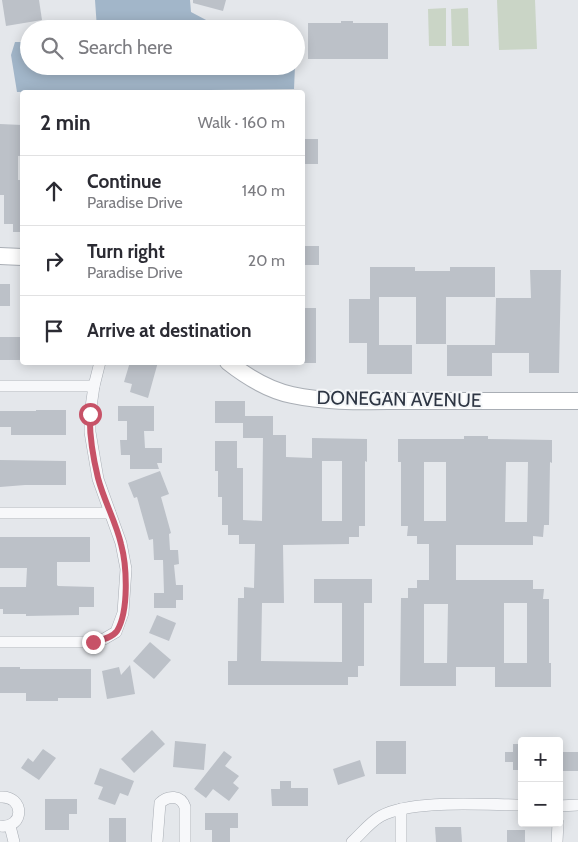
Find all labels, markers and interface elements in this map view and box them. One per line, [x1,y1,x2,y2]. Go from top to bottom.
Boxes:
search box [20,20,305,75]
icon: search [38,34,66,62]
text: Search here [78,36,172,59]
text: 2 min [40,110,91,135]
text: Walk · 160 m [198,113,285,132]
text: Continue [87,170,161,193]
icon: ahead [40,177,68,205]
text: 140 m [242,181,285,200]
text: Paradise Drive [87,193,183,212]
text: Turn right [87,240,165,263]
icon: right [40,247,68,275]
text: 20 m [248,251,285,270]
text: Paradise Drive [87,263,183,282]
icon: arrive [40,317,68,345]
text: Arrive at destination [87,319,251,342]
street label: DONEGAN AVENUE [316,386,482,412]
route start [79,403,102,426]
route end [82,631,105,654]
map controls [518,737,563,827]
button: + [518,737,563,782]
button: − [518,782,563,827]

